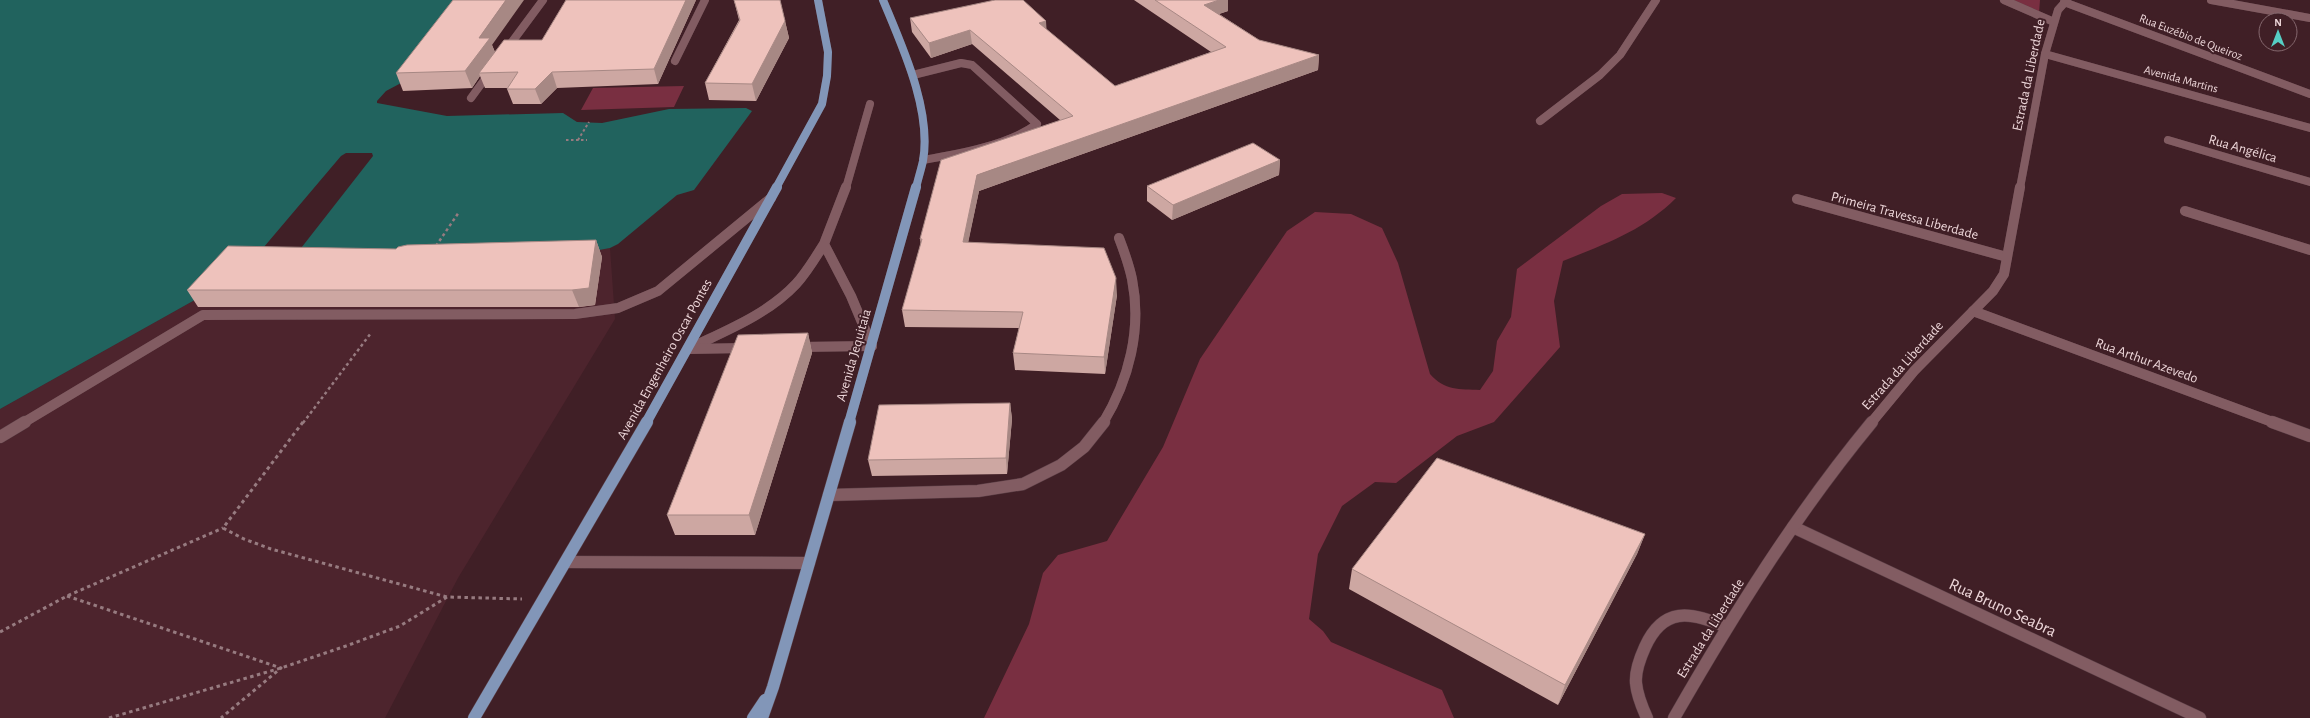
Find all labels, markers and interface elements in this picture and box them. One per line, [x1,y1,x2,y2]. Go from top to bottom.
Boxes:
street label: Rua Euzébio de Queiroz [2137,12,2244,63]
north arrow [2258,12,2298,52]
text: N [2274,17,2282,28]
street label: Estrada da Liberdade [2010,18,2048,132]
street label: Avenida Martins [2143,63,2219,95]
street label: Rua Angélica [2207,133,2279,166]
street label: Primeira Travessa Liberdade [1830,190,1980,242]
street label: Avenida Engenheiro Oscar Pontes [615,277,715,442]
street label: Avenida Jequitaia [834,307,874,403]
street label: Estrada da Liberdade [1859,319,1946,413]
street label: Rua Arthur Azevedo [2094,336,2200,386]
street label: Rua Bruno Seabra [1946,575,2059,640]
street label: Estrada da Liberdade [1675,576,1747,681]

